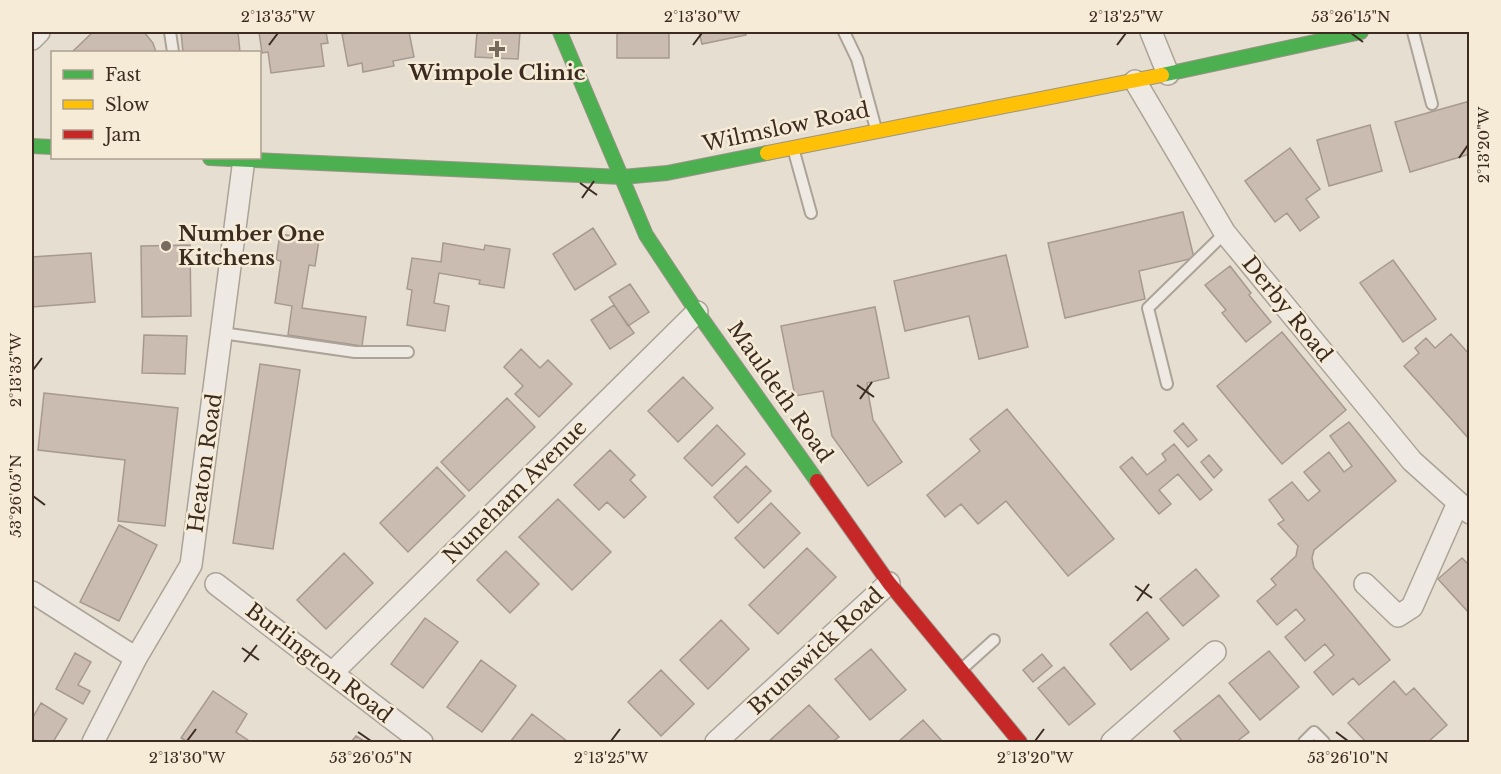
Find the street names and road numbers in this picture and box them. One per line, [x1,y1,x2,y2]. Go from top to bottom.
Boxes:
street label: Wilmslow Road [699,97,872,158]
street label: Derby Road [1236,251,1338,367]
street label: Mauldeth Road [722,317,838,467]
street label: Heaton Road [182,392,228,534]
street label: Nuneham Avenue [438,415,592,569]
street label: Brunswick Road [743,582,889,720]
street label: Burlington Road [240,598,398,728]

